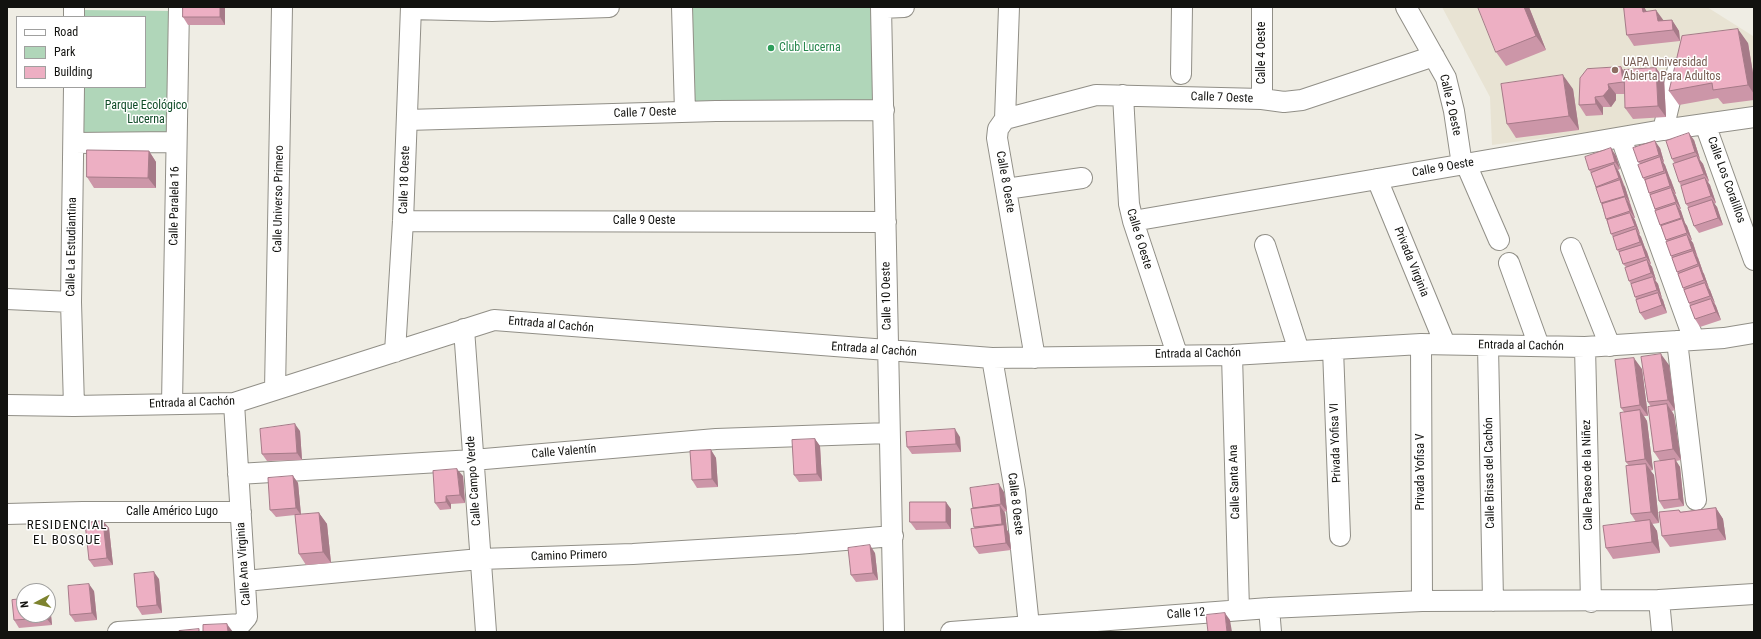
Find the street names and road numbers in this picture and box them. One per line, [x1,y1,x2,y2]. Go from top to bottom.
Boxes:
street label: Calle 4 Oeste [1255,22,1269,84]
street label: Calle 2 Oeste [1436,73,1464,137]
street label: Calle 7 Oeste [1190,90,1254,106]
street label: Calle 7 Oeste [613,105,677,121]
street label: Calle Los Coralillos [1704,135,1748,225]
street label: Calle Universo Primero [271,145,287,253]
street label: Calle 18 Oeste [397,146,413,214]
street label: Calle 8 Oeste [992,150,1018,214]
street label: Calle 9 Oeste [1411,155,1475,181]
street label: Calle Paralela 16 [167,166,183,246]
street label: Calle La Estudiantina [64,197,80,297]
street label: Calle 6 Oeste [1123,207,1155,271]
street label: Calle 9 Oeste [613,214,675,228]
street label: Privada Virginia [1390,225,1432,299]
street label: Calle 10 Oeste [879,262,895,330]
street label: Entrada al Cachón [508,314,594,336]
street label: Entrada al Cachón [1478,338,1564,354]
street label: Entrada al Cachón [831,340,917,360]
street label: Entrada al Cachón [1155,346,1241,362]
street label: Entrada al Cachón [149,394,235,412]
street label: Privada Yofisa VI [1327,403,1345,483]
street label: Calle Brisas del Cachón [1482,417,1498,529]
street label: Calle Paseo de la Niñez [1580,419,1596,531]
street label: Privada Yofisa V [1414,434,1428,510]
street label: Calle Campo Verde [464,436,484,526]
street label: Calle Valentín [531,442,597,462]
street label: Calle Santa Ana [1226,444,1244,520]
street label: Calle 8 Oeste [1004,472,1026,536]
street label: Calle Américo Lugo [126,505,218,519]
street label: Calle Ana Virginia [234,522,254,606]
street label: Camino Primero [531,547,607,565]
street label: Calle 12 [1166,605,1206,623]

